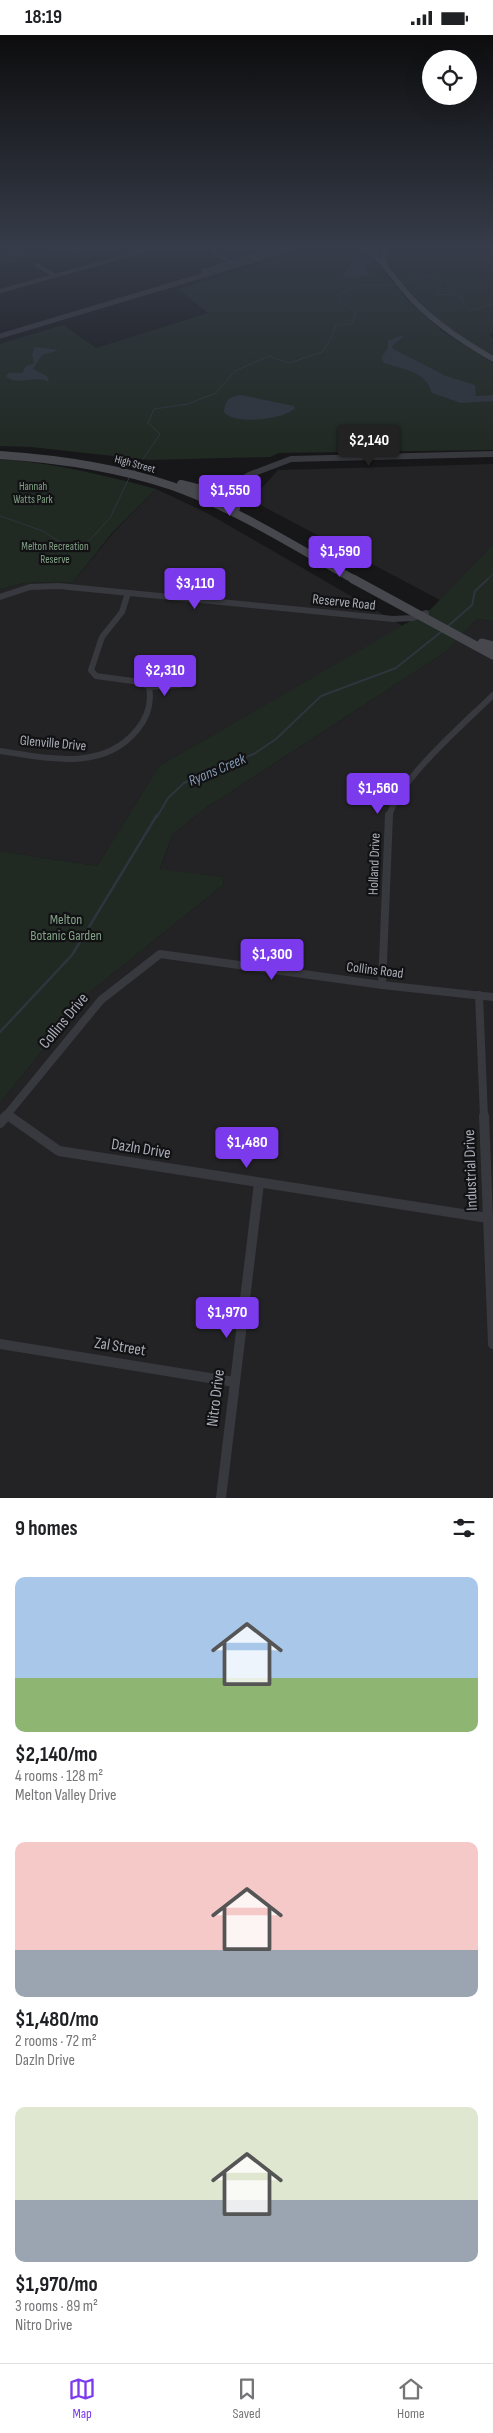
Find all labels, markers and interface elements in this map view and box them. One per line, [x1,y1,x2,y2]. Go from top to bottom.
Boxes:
text: 18:19 [25,6,62,29]
map controls [422,50,477,105]
button: locate [422,50,477,105]
pin: $2,140 [328,425,410,467]
text: $2,140 [349,431,389,450]
street label: High Street [113,452,157,476]
pin: $1,550 [189,475,271,517]
park label: Hannah Watts Park [13,480,54,506]
text: $1,550 [210,481,250,500]
pin: $1,590 [299,535,381,578]
park label: Melton Recreation Reserve [21,540,89,566]
text: $1,590 [320,542,360,561]
pin: $3,110 [154,567,236,610]
text: $3,110 [175,574,215,593]
street label: Reserve Road [312,590,376,614]
pin: $2,310 [124,655,206,697]
text: $2,310 [145,661,185,680]
street label: Glenville Drive [19,732,87,754]
water label: Ryans Creek [185,749,249,791]
pin: $1,560 [337,773,419,815]
text: $1,560 [358,779,398,798]
street label: Holland Drive [364,833,384,895]
park label: Melton Botanic Garden [30,911,102,944]
pin: $1,300 [231,939,313,981]
text: $1,300 [252,945,292,964]
street label: Collins Road [346,958,405,982]
street label: Collins Drive [35,989,93,1053]
pin: $1,480 [206,1127,288,1169]
street label: Industrial Drive [460,1129,482,1211]
text: $1,480 [226,1133,268,1152]
street label: Dazln Drive [110,1135,172,1163]
pin: $1,970 [186,1297,268,1339]
text: $1,970 [207,1303,247,1322]
street label: Zal Street [93,1334,147,1360]
street label: Nitro Drive [203,1368,229,1428]
icon: filters [450,1514,478,1542]
text: 9 homes [15,1516,78,1541]
icon: home [202,1609,292,1699]
text: $2,140/mo [15,1742,97,1767]
text: 4 rooms · 128 m² [15,1767,103,1786]
text: Melton Valley Drive [15,1786,117,1805]
icon: home [202,1874,292,1964]
text: $1,480/mo [15,2007,99,2032]
text: 2 rooms · 72 m² [15,2032,97,2051]
text: Dazln Drive [15,2051,75,2070]
icon: home [202,2139,292,2229]
text: $1,970/mo [15,2272,98,2297]
text: 3 rooms · 89 m² [15,2297,98,2316]
text: Nitro Drive [15,2316,72,2335]
tab: Map [68,2375,96,2422]
tab: Saved [232,2375,261,2422]
tab: Home [397,2375,425,2422]

